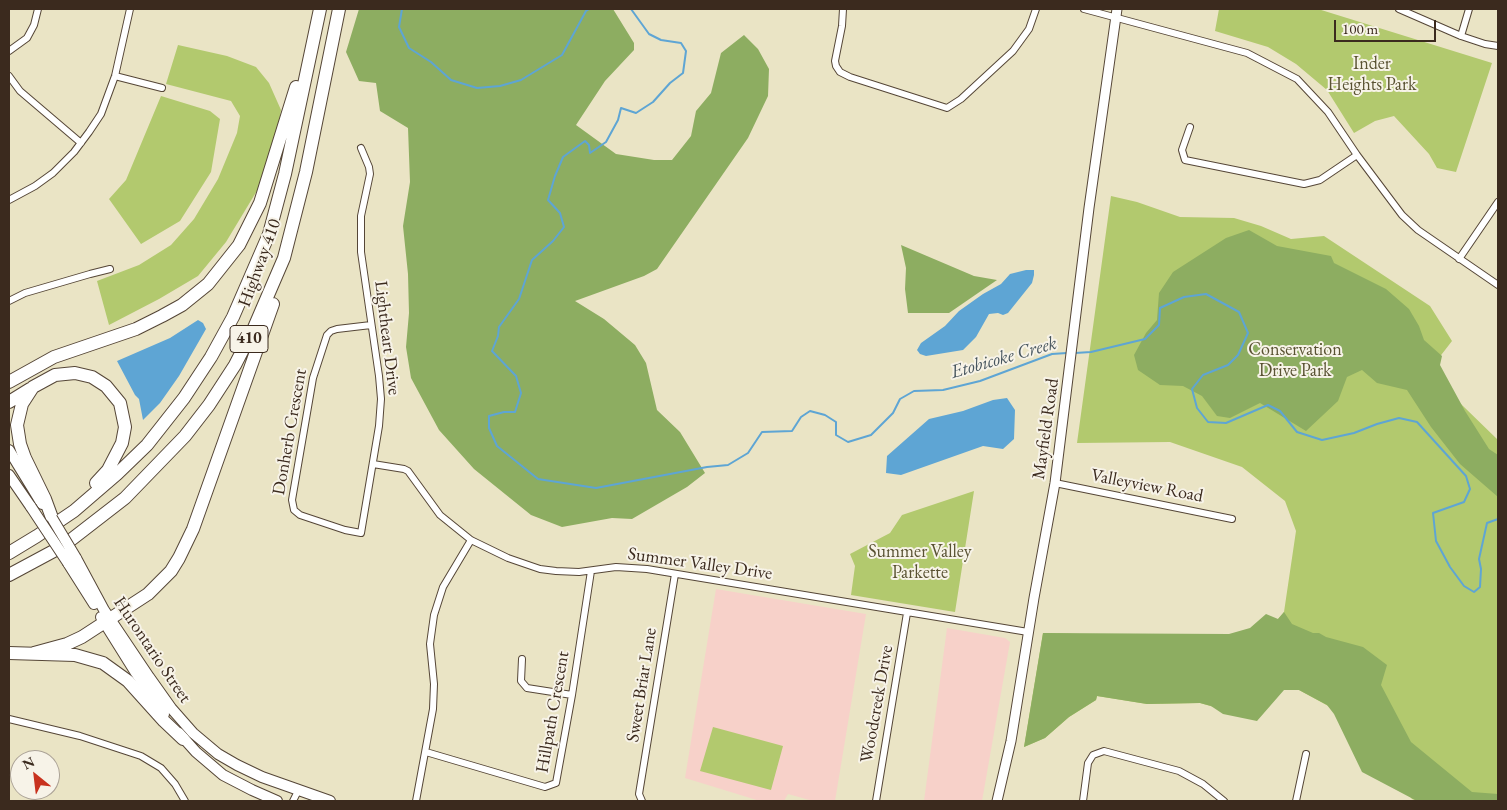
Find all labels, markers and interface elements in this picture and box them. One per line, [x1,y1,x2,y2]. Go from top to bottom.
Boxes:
scale bar [1337,10,1440,42]
text: 100 m [1342,19,1378,38]
park label: Inder Heights Park [1328,53,1416,96]
street label: Highway 410 [234,216,286,310]
street label: Lightheart Drive [369,280,405,396]
road number: 410 [230,326,268,352]
water label: Etobicoke Creek [949,332,1059,384]
park label: Conservation Drive Park [1248,339,1342,382]
street label: Donherb Crescent [268,367,312,497]
street label: Mayfield Road [1028,377,1064,481]
street label: Valleyview Road [1089,465,1205,507]
park label: Summer Valley Parkette [868,541,972,584]
street label: Summer Valley Drive [626,543,774,585]
street label: Hurontario Street [108,593,196,707]
street label: Sweet Briar Lane [622,626,662,744]
street label: Woodcreek Drive [856,644,898,764]
street label: Hillpath Crescent [532,650,574,774]
north arrow [10,750,60,800]
text: N [19,752,38,773]

